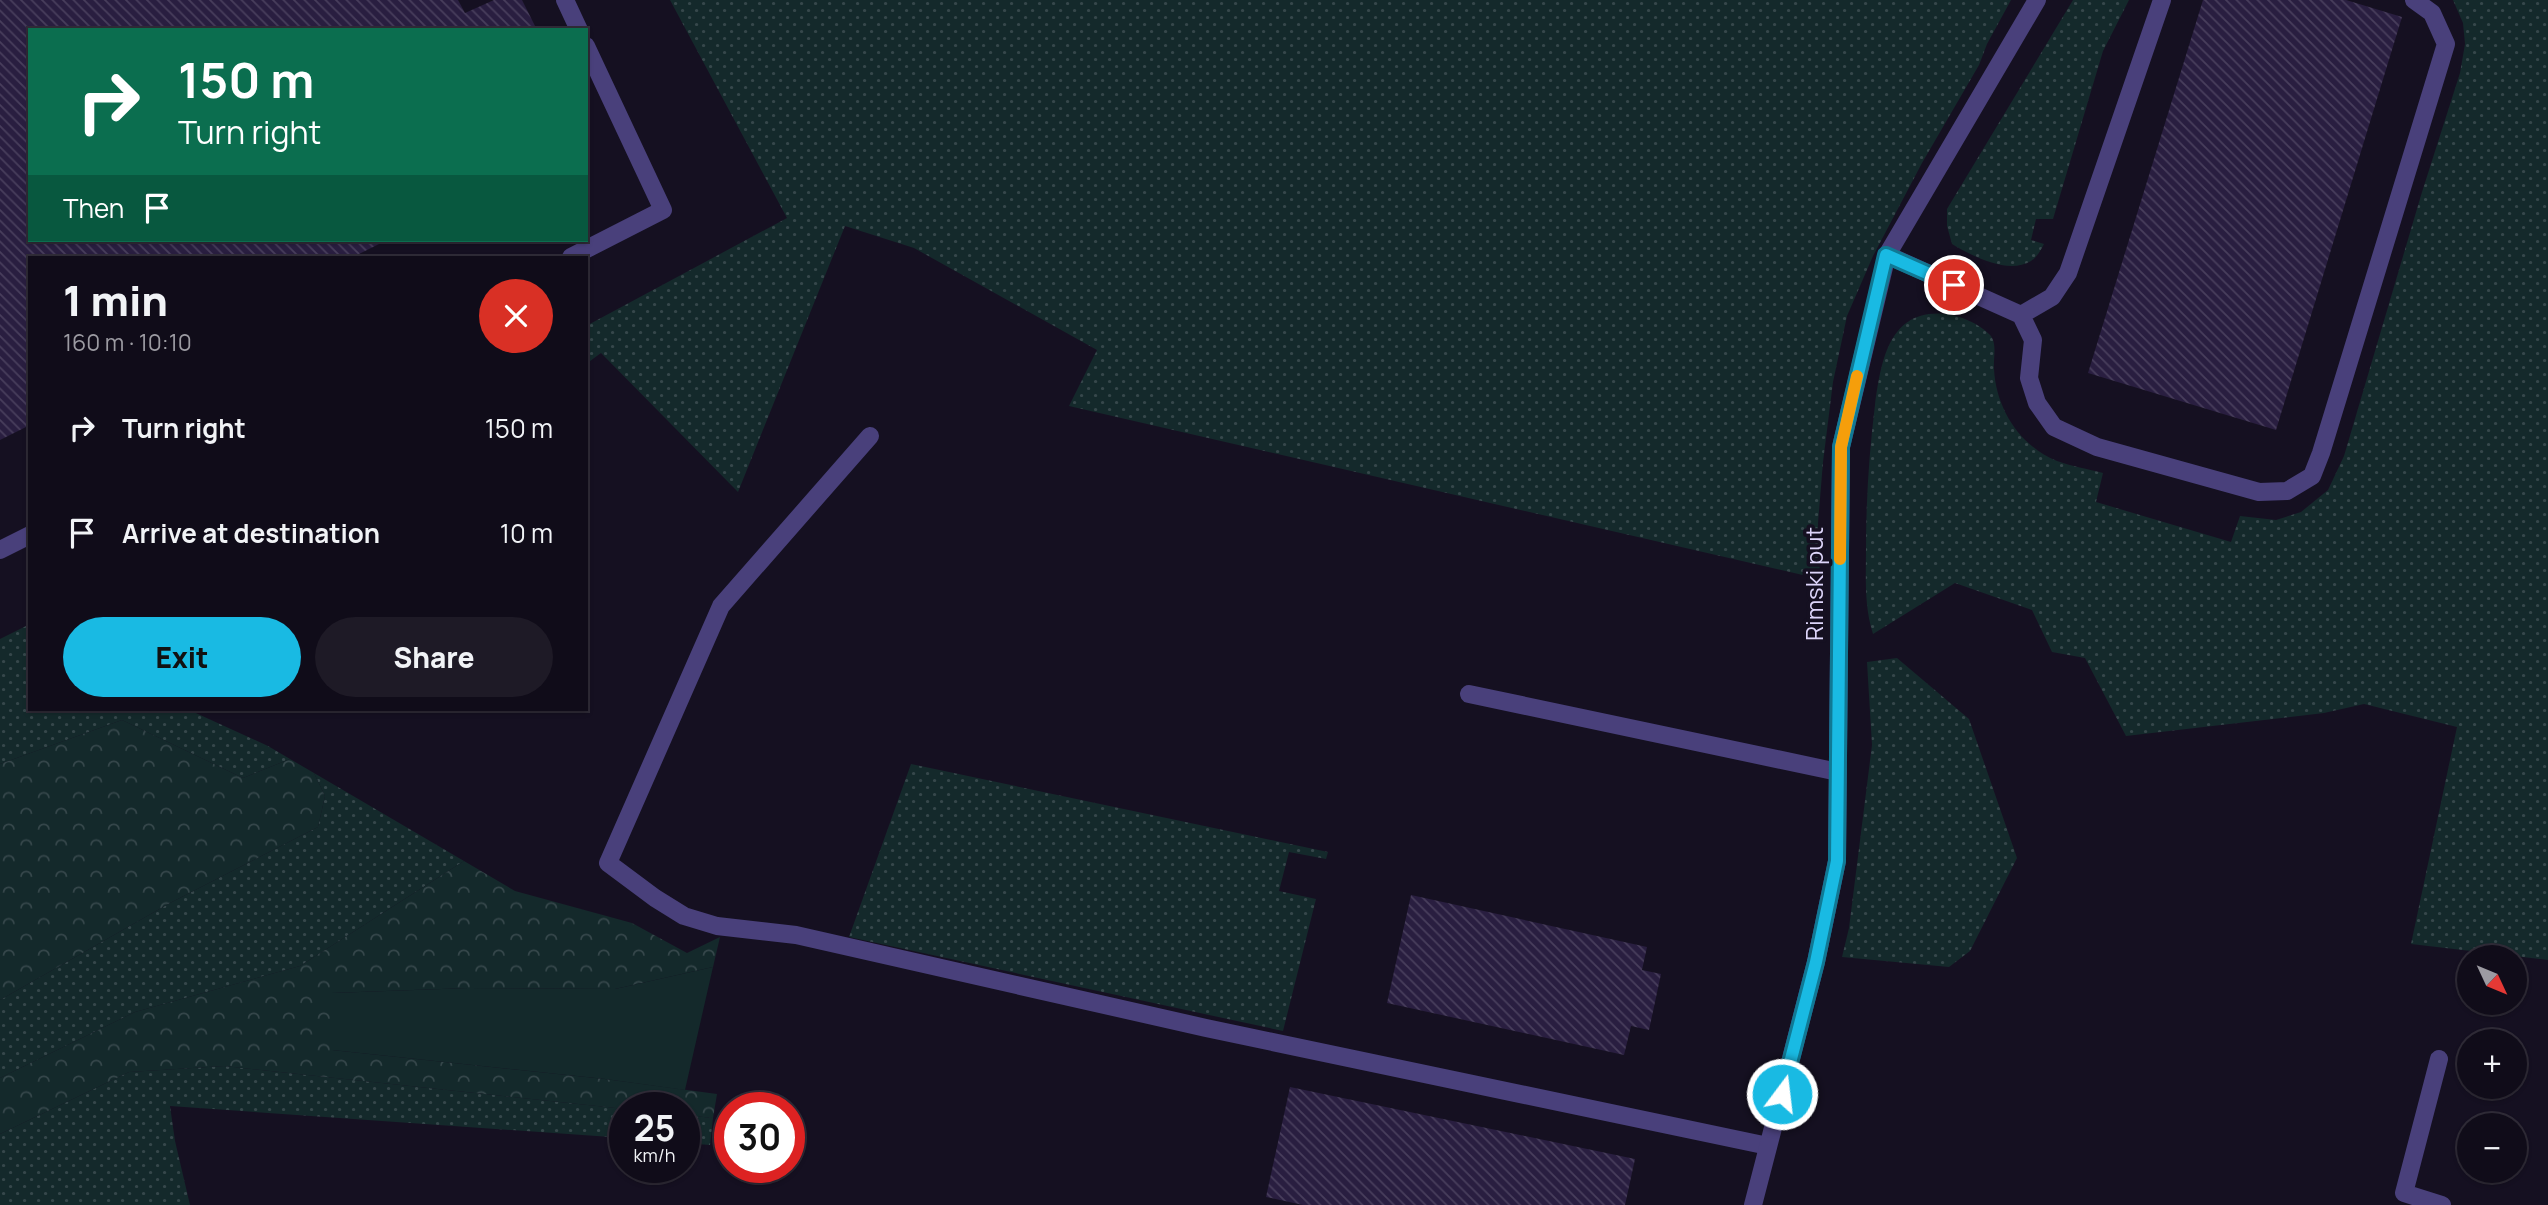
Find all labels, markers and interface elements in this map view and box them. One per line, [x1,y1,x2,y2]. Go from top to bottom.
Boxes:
text: 150 m [178,46,314,113]
icon: right [63,56,154,147]
text: Turn right [178,110,321,154]
icon: arrive [138,189,176,227]
text: Then [63,190,124,226]
pin [1924,255,1984,315]
icon: arrive [1935,266,1973,304]
text: 1 min [63,271,168,329]
button: close [479,279,553,353]
text: 160 m · 10:10 [63,326,192,358]
icon: right [63,409,101,447]
text: Turn right [122,410,246,446]
text: 150 m [485,410,553,446]
icon: arrive [63,514,101,552]
text: Arrive at destination [122,515,380,551]
text: 10 m [500,515,553,551]
street label: Rimski put [1797,527,1830,641]
button: Exit [63,617,301,697]
button: Share [315,617,553,697]
north arrow [2457,945,2527,1015]
map controls [2457,945,2527,1183]
button: + [2457,1029,2527,1099]
position arrow [1745,1057,1819,1131]
speed limit sign: 30 [714,1092,805,1183]
text: 25 [634,1104,675,1152]
button: − [2457,1113,2527,1183]
text: km/h [634,1143,675,1167]

